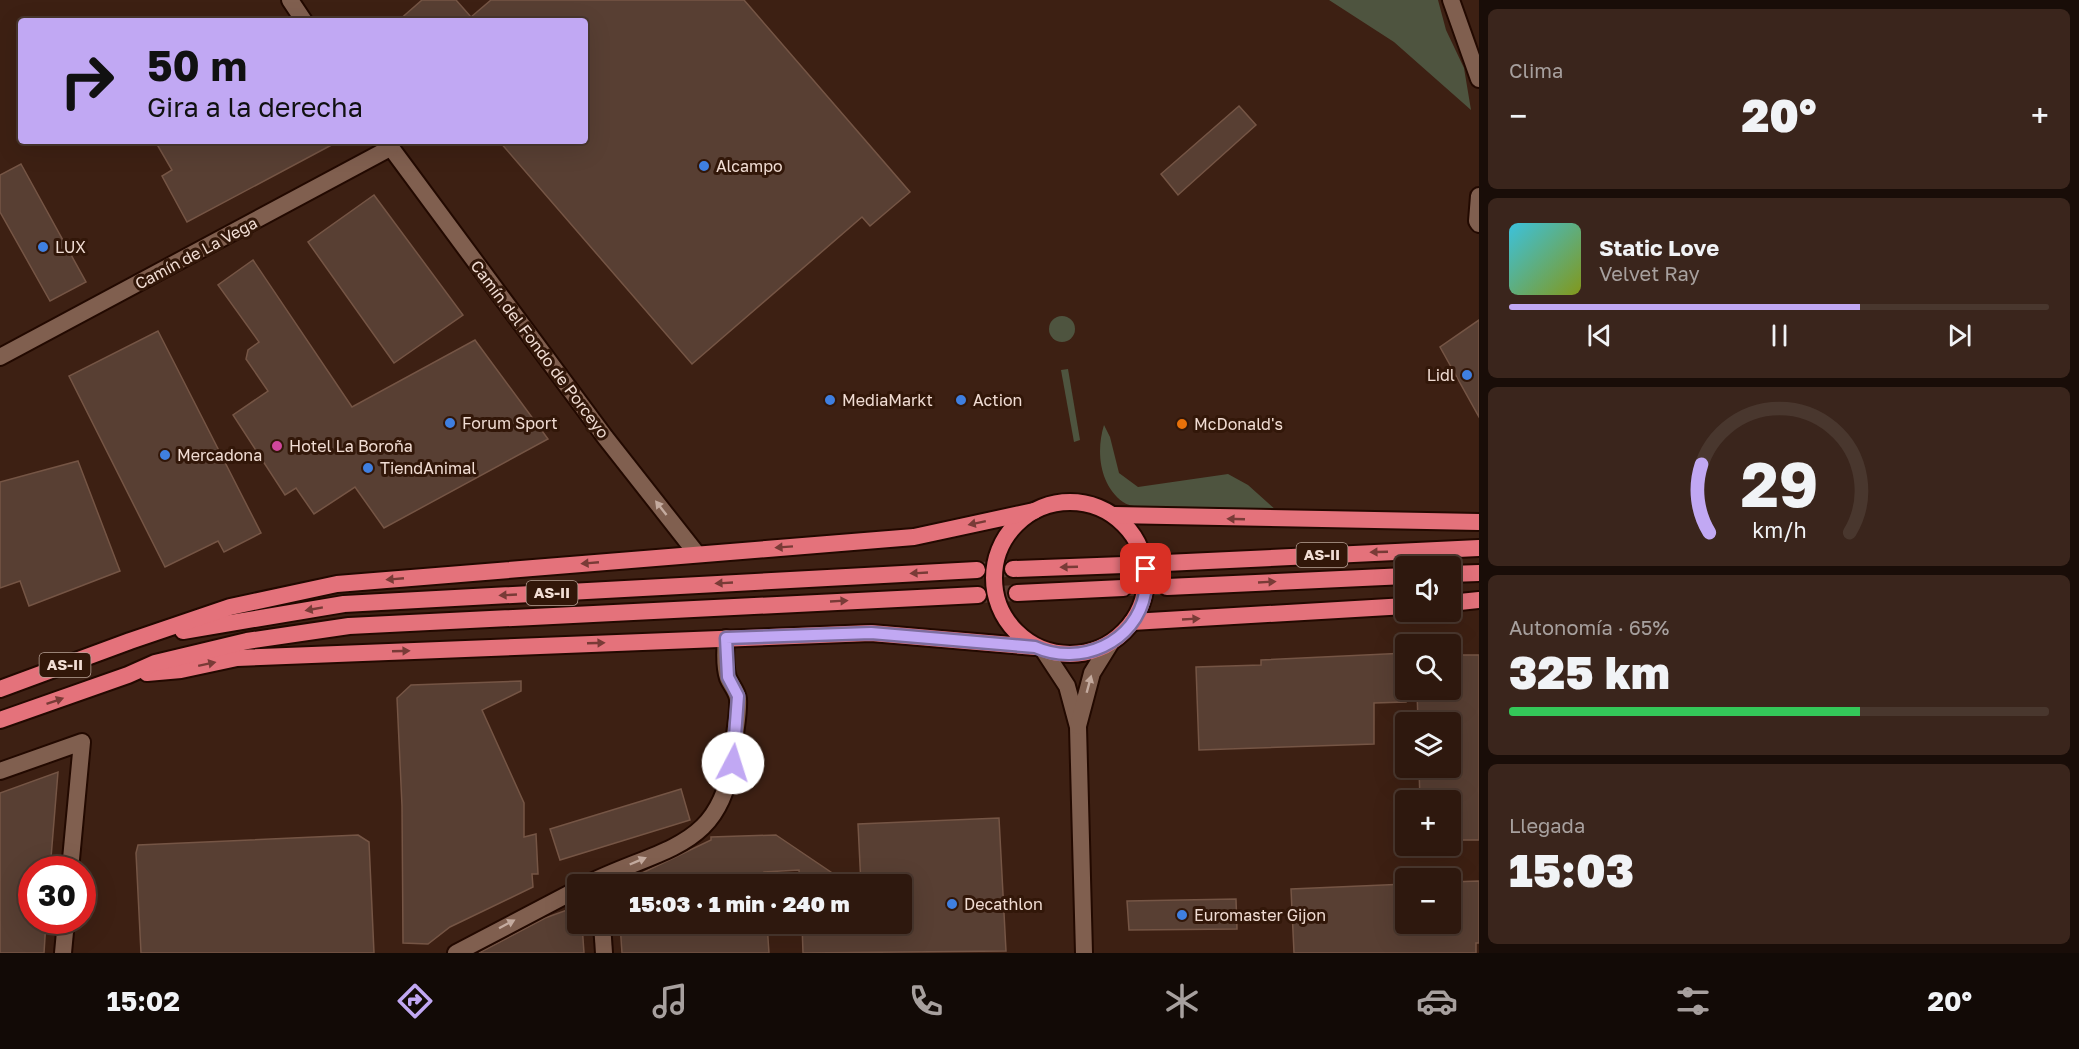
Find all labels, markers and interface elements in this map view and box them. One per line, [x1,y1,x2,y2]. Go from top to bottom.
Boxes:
text: 50 m [147,40,247,90]
icon: right [48,42,126,120]
text: Clima [1509,58,1563,82]
text: 20° [1741,88,1817,142]
text: Gira a la derecha [147,91,363,123]
text: − [1509,96,1527,135]
text: + [2031,96,2049,135]
place label: Alcampo [716,156,783,176]
marker: Alcampo [697,159,711,173]
street label: Camín de La Vega [131,212,261,294]
text: Static Love [1599,234,1719,261]
place label: LUX [55,237,86,257]
marker: LUX [36,240,50,254]
street label: Camín del Fondo de Porceyo [466,256,614,442]
text: Velvet Ray [1599,261,1700,285]
icon: previous [1583,319,1616,352]
icon: pause [1763,319,1796,352]
icon: next [1943,319,1976,352]
place label: Lidl [1427,365,1455,385]
marker: Lidl [1460,368,1474,382]
place label: MediaMarkt [842,390,933,410]
place label: Action [973,390,1022,410]
marker: MediaMarkt [823,393,837,407]
marker: Action [954,393,968,407]
place label: Forum Sport [462,413,558,433]
place label: McDonald's [1194,414,1283,434]
marker: Forum Sport [443,416,457,430]
marker: McDonald's [1175,417,1189,431]
place label: Hotel La Boroña [289,436,413,456]
marker: Hotel La Boroña [270,439,284,453]
place label: Mercadona [177,445,262,465]
text: 29 [1740,447,1818,522]
marker: Mercadona [158,448,172,462]
place label: TiendAnimal [380,458,476,478]
marker: TiendAnimal [361,461,375,475]
one-way arrow [655,500,668,516]
one-way arrow [1226,514,1245,523]
text: km/h [1752,518,1806,544]
one-way arrow [968,519,986,529]
one-way arrow [774,543,793,552]
pin [1120,543,1171,594]
road number: AS-II [1296,543,1348,567]
one-way arrow [1369,548,1388,557]
icon: arrive [1129,552,1162,585]
map controls [1395,556,1461,934]
button: sound [1395,556,1461,622]
one-way arrow [580,558,599,568]
one-way arrow [1059,562,1078,572]
one-way arrow [909,568,928,577]
one-way arrow [386,574,405,584]
one-way arrow [1258,577,1277,586]
one-way arrow [715,578,734,588]
road number: AS-II [526,581,578,605]
one-way arrow [499,590,518,600]
one-way arrow [830,597,849,606]
one-way arrow [305,605,324,614]
one-way arrow [1181,614,1200,623]
text: Autonomía · 65% [1509,615,1669,639]
button: search [1395,634,1461,700]
one-way arrow [587,638,606,648]
text: 325 km [1509,645,1670,699]
one-way arrow [392,647,411,656]
road number: AS-II [40,653,90,677]
one-way arrow [198,659,216,669]
one-way arrow [1085,675,1095,693]
one-way arrow [46,696,64,706]
button: layers [1395,712,1461,778]
position arrow [701,731,765,795]
button: + [1395,790,1461,856]
text: Llegada [1509,813,1585,837]
text: 15:03 [1509,843,1634,897]
speed limit sign: 30 [18,856,96,934]
one-way arrow [630,856,648,866]
button: − [1395,868,1461,934]
text: 15:03 · 1 min · 240 m [629,890,850,917]
place label: Decathlon [964,894,1043,914]
marker: Decathlon [945,897,959,911]
place label: Euromaster Gijon [1194,905,1326,925]
marker: Euromaster Gijon [1175,908,1189,922]
one-way arrow [499,919,516,929]
icon: directions [394,980,436,1022]
icon: music [649,980,691,1022]
icon: phone [905,980,947,1022]
icon: climate [1161,980,1203,1022]
icon: car [1416,980,1458,1022]
icon: filters [1672,980,1714,1022]
text: 15:02 [107,985,180,1017]
text: 20° [1928,985,1972,1017]

